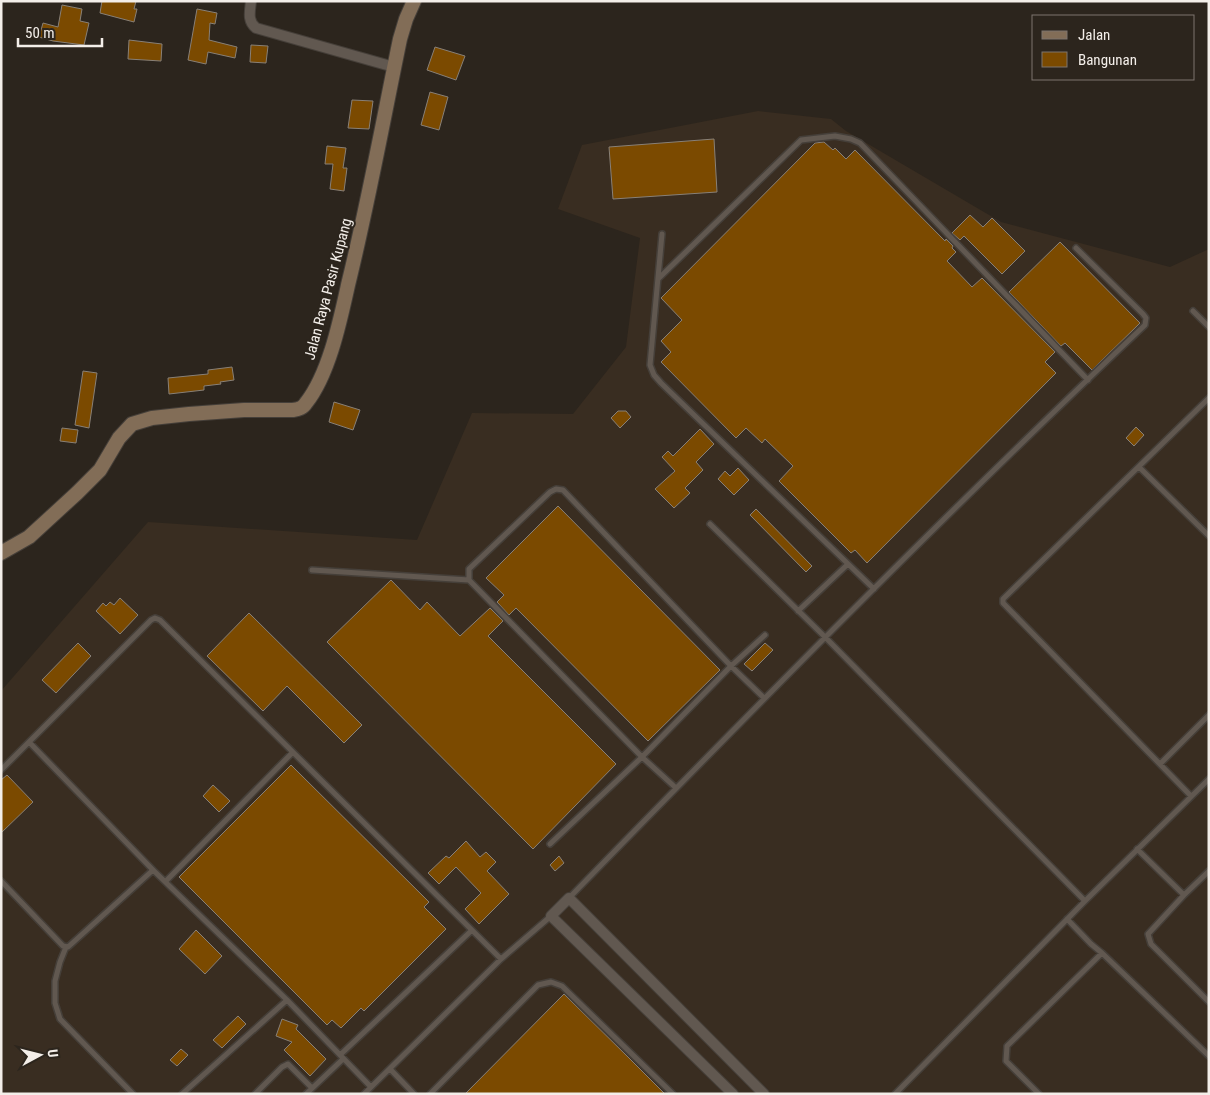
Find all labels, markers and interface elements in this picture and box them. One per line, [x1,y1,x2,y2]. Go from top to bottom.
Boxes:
scale bar [18,15,101,47]
legend [1032,15,1195,80]
text: 50 m [25,24,55,42]
text: Jalan [1078,26,1110,44]
text: Bangunan [1078,51,1137,69]
street label: Jalan Raya Pasir Kupang [300,216,356,362]
north arrow [15,1030,65,1080]
text: U [44,1048,61,1058]

